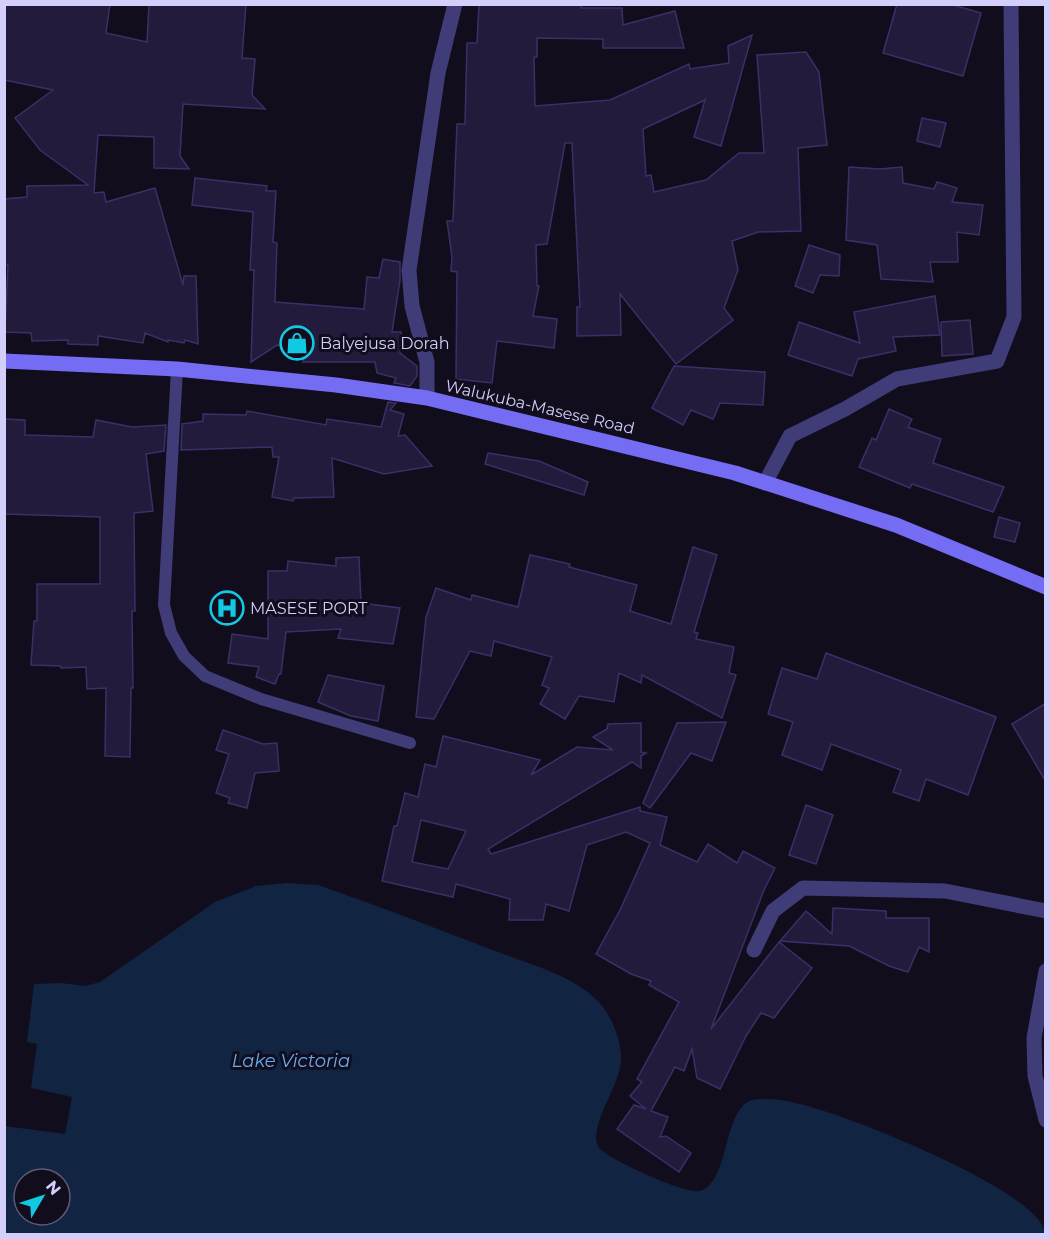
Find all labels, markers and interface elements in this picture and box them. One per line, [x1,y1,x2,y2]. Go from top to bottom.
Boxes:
shop icon: Balyejusa Dorah [279,325,315,361]
place label: Balyejusa Dorah [320,334,450,353]
street label: Walukuba-Masese Road [444,376,636,438]
hospital icon: MASESE PORT [209,590,245,626]
place label: MASESE PORT [250,599,368,618]
water label: Lake Victoria [232,1050,350,1072]
north arrow [12,1167,72,1227]
text: N [42,1177,65,1199]

